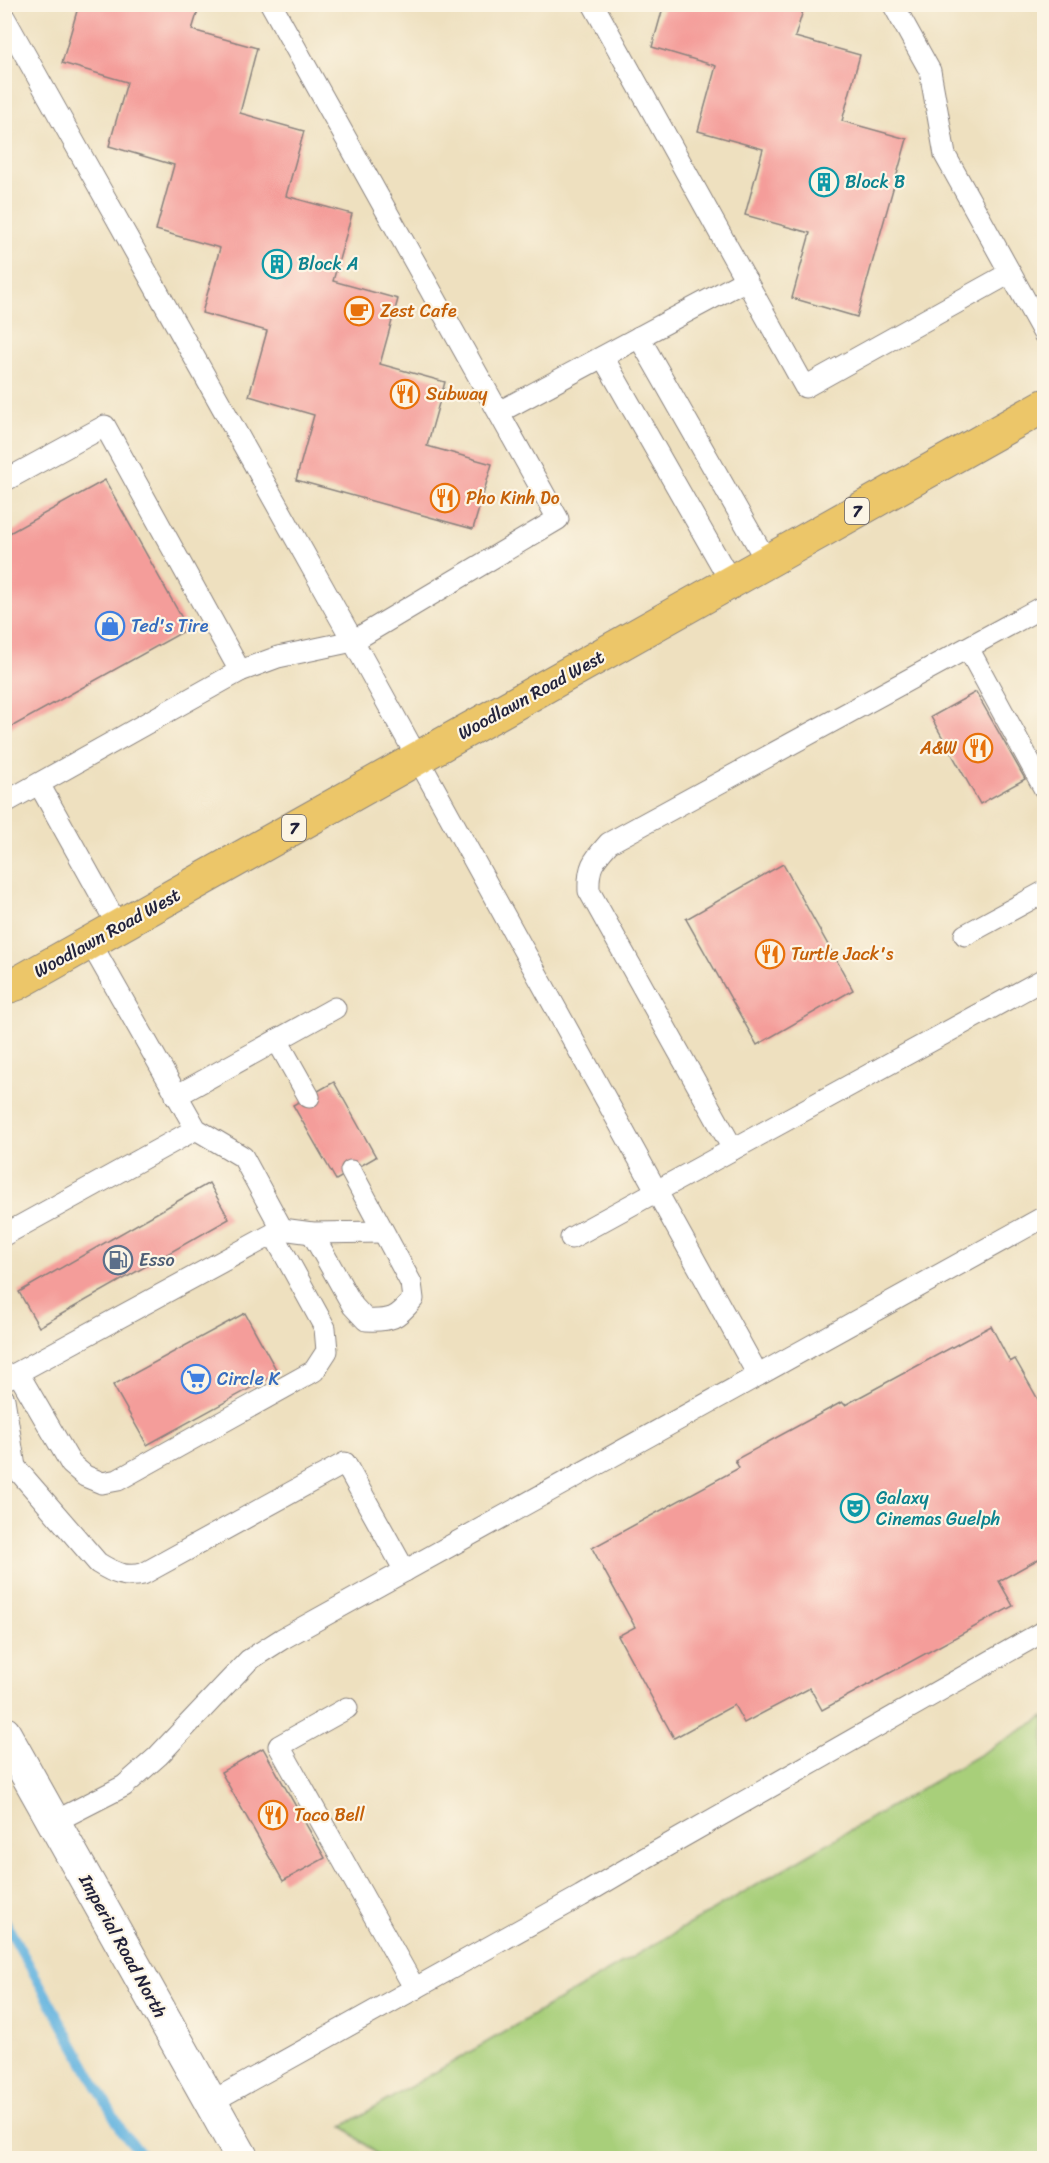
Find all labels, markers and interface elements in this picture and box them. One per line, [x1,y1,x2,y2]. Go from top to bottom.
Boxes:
building icon: Block B [808,166,840,198]
place label: Block B [845,166,905,198]
building icon: Block A [261,248,293,280]
place label: Block A [298,248,359,280]
cafe icon: Zest Cafe [343,295,375,327]
place label: Zest Cafe [380,295,457,327]
restaurant icon: Subway [389,378,421,410]
place label: Subway [426,378,488,410]
restaurant icon: Pho Kinh Do [429,482,461,514]
place label: Pho Kinh Do [466,482,560,514]
road number: 7 [845,498,869,524]
shop icon: Ted's Tire [94,610,126,642]
place label: Ted's Tire [131,610,209,642]
street label: Woodlawn Road West [452,641,611,749]
place label: A&W [919,732,958,764]
restaurant icon: A&W [962,732,994,764]
road number: 7 [282,815,306,841]
street label: Woodlawn Road West [28,879,187,987]
restaurant icon: Turtle Jack's [754,938,786,970]
place label: Turtle Jack's [791,938,894,970]
fuel station icon: Esso [102,1244,134,1276]
place label: Esso [139,1244,175,1276]
supermarket icon: Circle K [180,1363,212,1395]
place label: Circle K [217,1363,281,1395]
place label: Galaxy Cinemas Guelph [876,1482,1000,1535]
theatre icon: Galaxy Cinemas Guelph [839,1492,871,1524]
restaurant icon: Taco Bell [257,1799,289,1831]
place label: Taco Bell [294,1799,366,1831]
street label: Imperial Road North [70,1867,176,2024]

